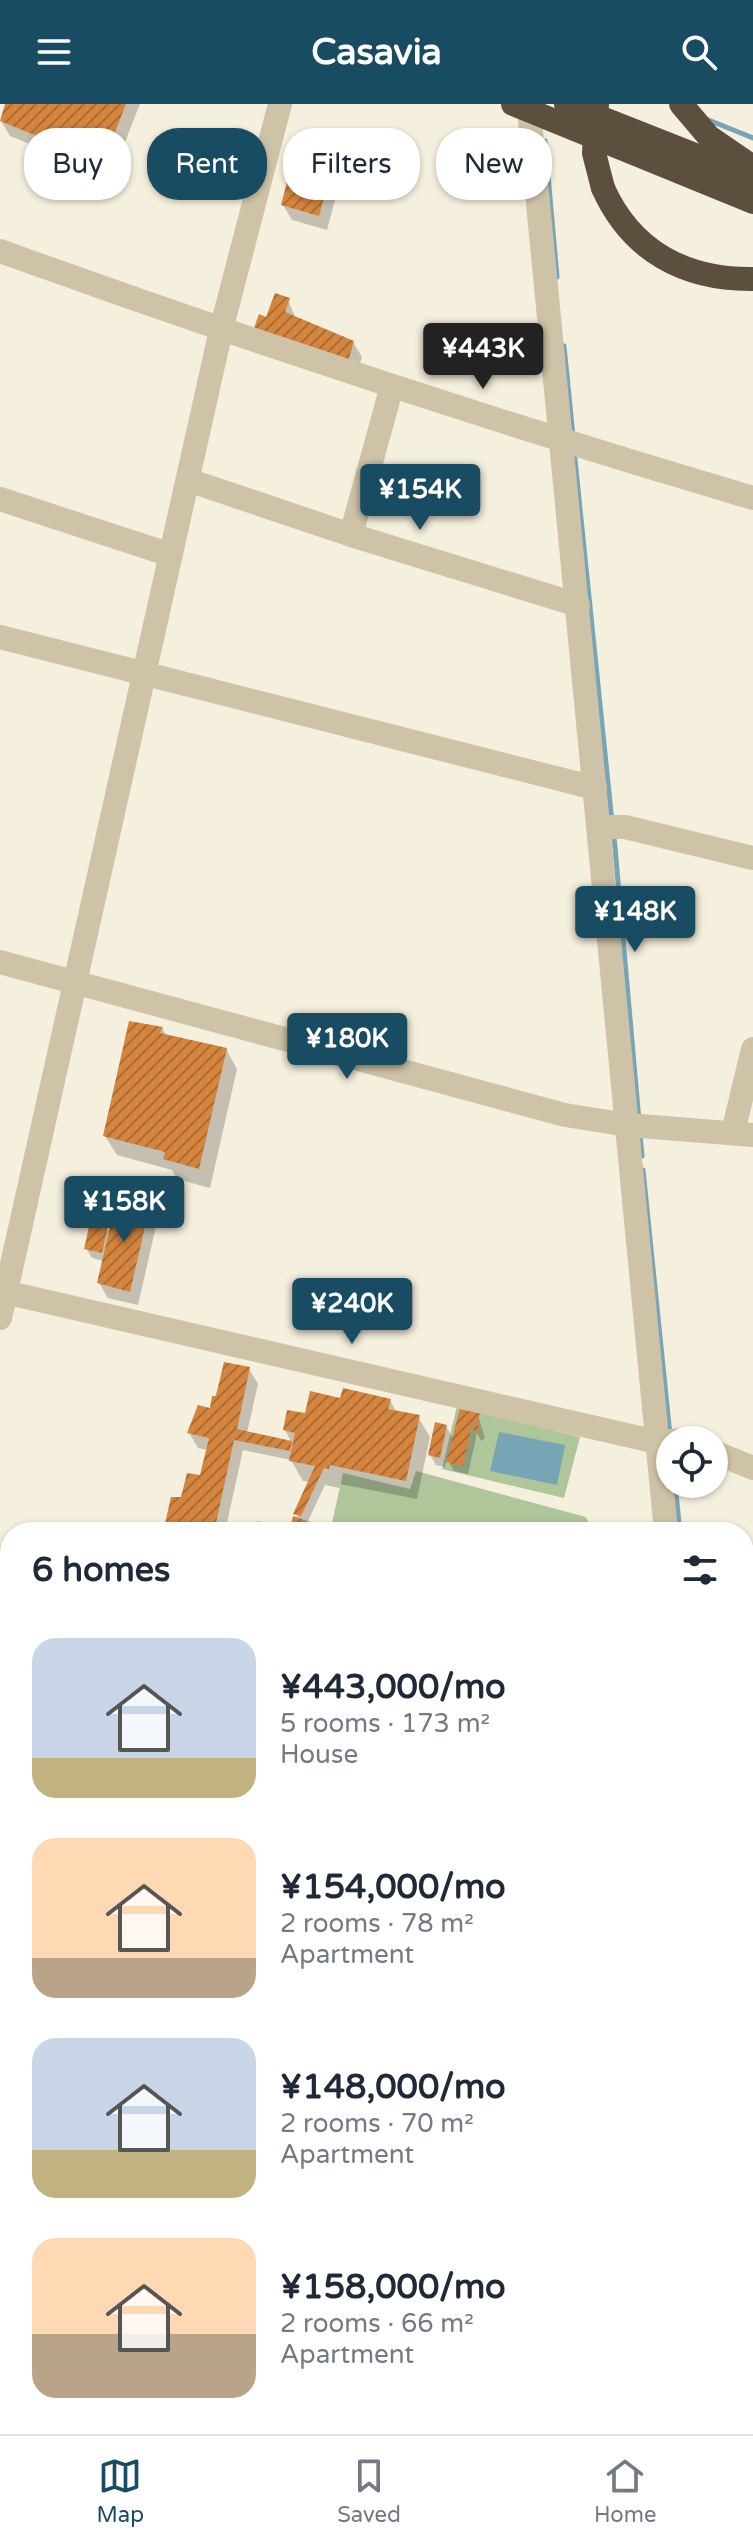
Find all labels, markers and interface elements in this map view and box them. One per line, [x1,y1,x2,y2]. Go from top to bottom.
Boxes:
icon: menu [32,30,76,74]
icon: search [677,30,721,74]
text: Casavia [311,31,442,74]
chip: Buy [24,128,131,200]
chip: Rent [147,128,267,200]
chip: Filters [283,128,420,200]
chip: New [436,128,552,200]
pin: ¥443K [427,323,539,391]
text: ¥443K [441,333,525,364]
pin: ¥154K [364,464,476,532]
text: ¥154K [378,474,462,505]
pin: ¥148K [579,886,691,954]
text: ¥148K [593,896,677,927]
pin: ¥180K [291,1013,403,1081]
text: ¥180K [305,1023,389,1054]
pin: ¥158K [68,1176,180,1244]
text: ¥158K [82,1186,166,1217]
pin: ¥240K [296,1278,408,1346]
text: ¥240K [310,1288,394,1319]
map controls [656,1426,728,1498]
button: locate [656,1426,728,1498]
icon: filters [678,1548,722,1592]
text: 6 homes [32,1550,170,1591]
text: ¥443,000/mo [280,1667,506,1708]
icon: home [96,1670,192,1766]
text: 5 rooms · 173 m² [280,1708,490,1739]
text: House [280,1739,358,1770]
text: ¥154,000/mo [280,1867,506,1908]
icon: home [96,1870,192,1966]
text: 2 rooms · 78 m² [280,1908,474,1939]
text: Apartment [280,1939,414,1970]
text: ¥148,000/mo [280,2067,506,2108]
icon: home [96,2070,192,2166]
text: 2 rooms · 70 m² [280,2108,474,2139]
text: Apartment [280,2139,414,2170]
text: ¥158,000/mo [280,2267,506,2308]
icon: home [96,2270,192,2366]
text: 2 rooms · 66 m² [280,2308,474,2339]
text: Apartment [280,2339,414,2370]
tab: Map [97,2454,144,2528]
tab: Saved [337,2454,401,2528]
tab: Home [594,2454,656,2528]

